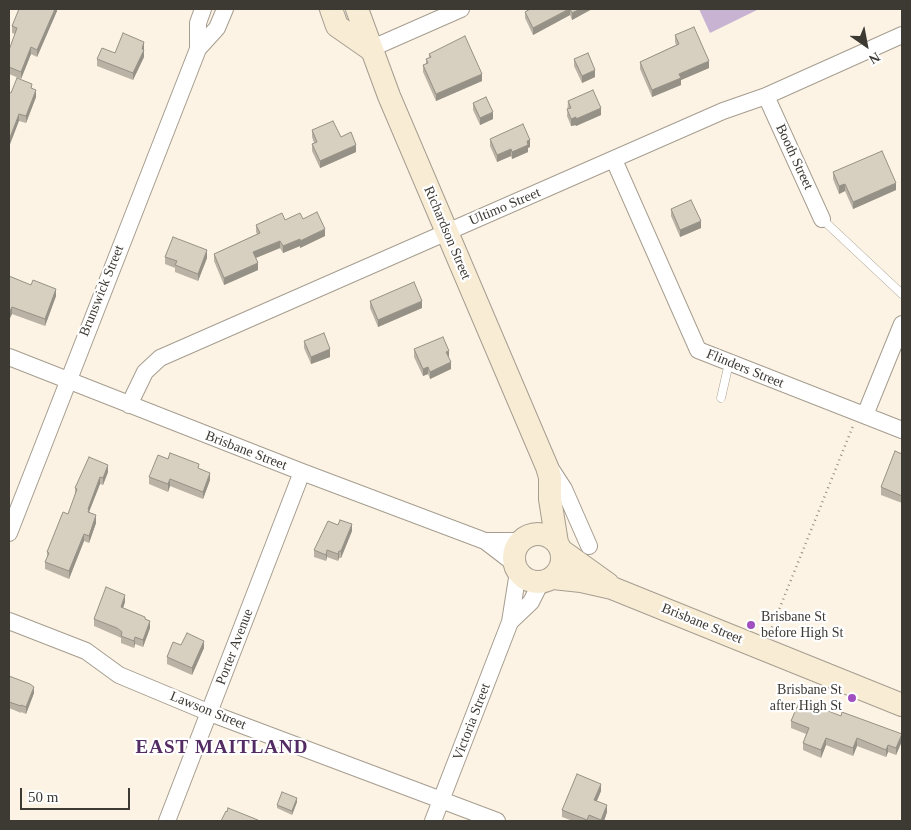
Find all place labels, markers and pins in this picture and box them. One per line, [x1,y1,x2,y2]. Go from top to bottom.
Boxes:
place label: Brisbane St before High St [761,609,843,642]
marker: Brisbane St before High St [745,619,757,631]
place label: Brisbane St after High St [770,682,842,714]
marker: Brisbane St after High St [846,692,858,704]

